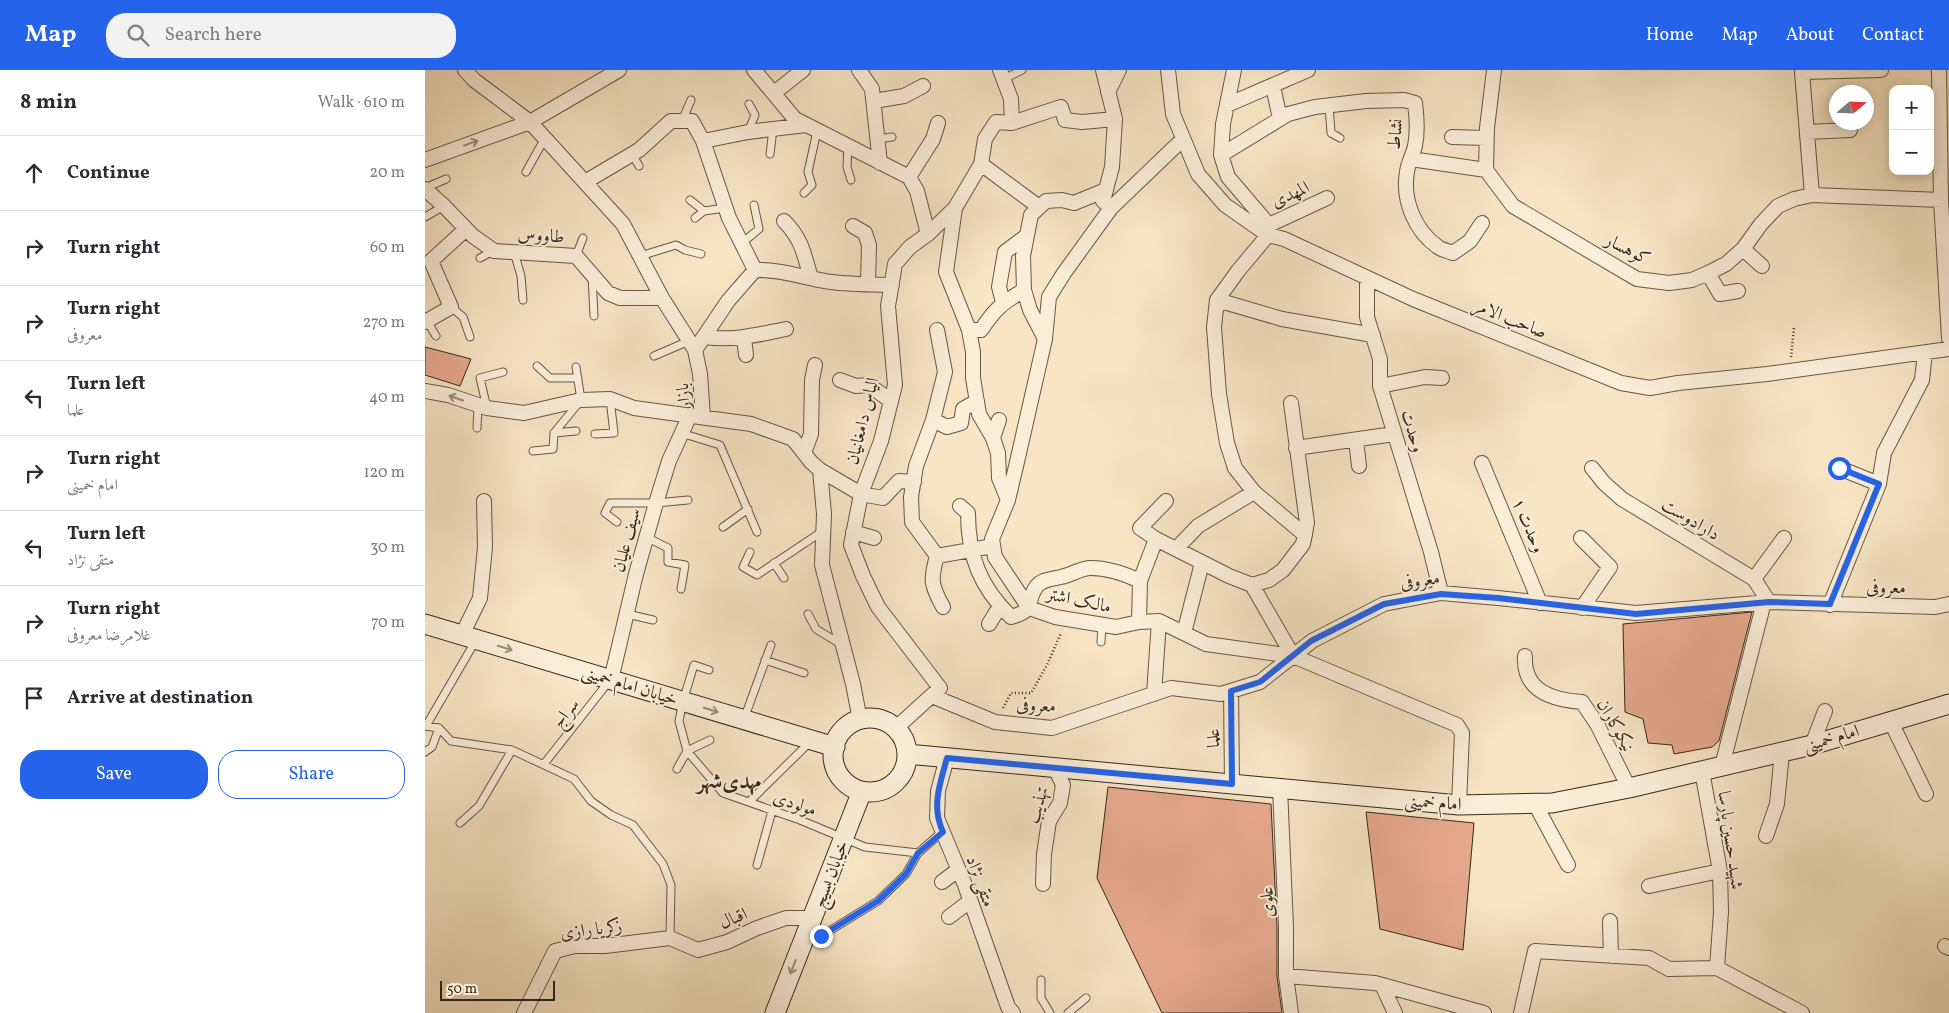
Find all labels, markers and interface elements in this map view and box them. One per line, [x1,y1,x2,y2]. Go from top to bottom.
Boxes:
search box [106,13,456,58]
text: Map [25,18,76,52]
icon: search [124,21,152,49]
text: Search here [164,22,262,48]
text: Home [1646,23,1694,48]
text: Map [1722,23,1758,48]
text: About [1786,23,1834,48]
text: Contact [1862,23,1924,48]
north arrow [1829,85,1874,130]
map controls [1889,85,1934,175]
button: + [1889,85,1934,130]
text: 8 min [20,88,77,117]
text: Walk · 610 m [318,92,405,114]
street label: نشاط [1382,117,1411,151]
button: − [1889,130,1934,175]
one-way arrow [463,138,478,147]
icon: ahead [20,159,48,187]
text: Continue [67,160,150,186]
text: 20 m [370,162,405,184]
street label: المهدی [1267,176,1314,215]
street label: طاووس [517,222,565,251]
street label: کوهسار [1599,227,1654,272]
icon: right [20,234,48,262]
text: Turn right [67,235,160,261]
text: 60 m [370,237,405,259]
street label: صاحب الامر [1469,293,1550,346]
text: Turn right [67,296,160,322]
icon: right [20,309,48,337]
text: 270 m [363,312,405,334]
text: معروفی [67,325,102,347]
text: Turn left [67,371,146,397]
street label: الیاس دامغانیان [841,375,886,468]
street label: بازار [671,382,698,412]
icon: left [20,384,48,412]
text: 40 m [369,387,405,409]
one-way arrow [449,393,465,402]
text: علما [67,400,84,422]
street label: وحدت [1393,407,1430,456]
text: Turn right [67,446,160,472]
route start [1828,457,1851,480]
icon: right [20,459,48,487]
text: 120 m [363,462,405,484]
text: امام خمینی [67,475,118,497]
street label: دارادوست [1656,493,1724,548]
street label: وحدت ۱ [1505,494,1550,557]
street label: سیف علیان [607,505,648,575]
text: Turn left [67,521,146,547]
icon: left [20,534,48,562]
text: 30 m [370,537,405,559]
text: متقی نژاد [67,550,114,572]
street label: معروفی [1399,566,1442,597]
street label: معروفی [1866,576,1906,601]
street label: مالک اشتر [1042,582,1113,621]
text: Turn right [67,596,160,622]
icon: right [20,609,48,637]
text: 70 m [371,612,405,634]
text: غلامرضا معروفی [67,625,151,647]
one-way arrow [497,644,513,654]
street label: خیابان امام خمینی [578,660,681,715]
icon: arrive [20,684,48,712]
text: Arrive at destination [67,685,253,711]
street label: معروفی [1016,693,1056,720]
street label: سراج [546,694,587,735]
street label: نیکوکاران [1590,695,1640,757]
one-way arrow [703,705,719,715]
street label: امام خمینی [1800,719,1863,762]
street label: علما [1202,728,1227,748]
button: Save [20,750,208,799]
button: Share [218,750,405,799]
district label: مهدی‌شهر [695,767,762,798]
street label: تهذیب [1021,784,1056,827]
street label: مولودی [769,785,820,823]
street label: امام خمینی [1403,789,1462,820]
street label: شهید حسین پارسا [1710,789,1749,891]
street label: خیابان بسیج [807,837,858,913]
street label: متقی نژاد [959,852,1000,911]
street label: علوی [1255,886,1282,918]
street label: اقبال [716,902,752,936]
street label: زکریا رازی [559,914,624,947]
route end [810,925,833,948]
one-way arrow [788,959,797,974]
scale bar [440,978,555,1001]
text: 50 m [447,980,477,999]

